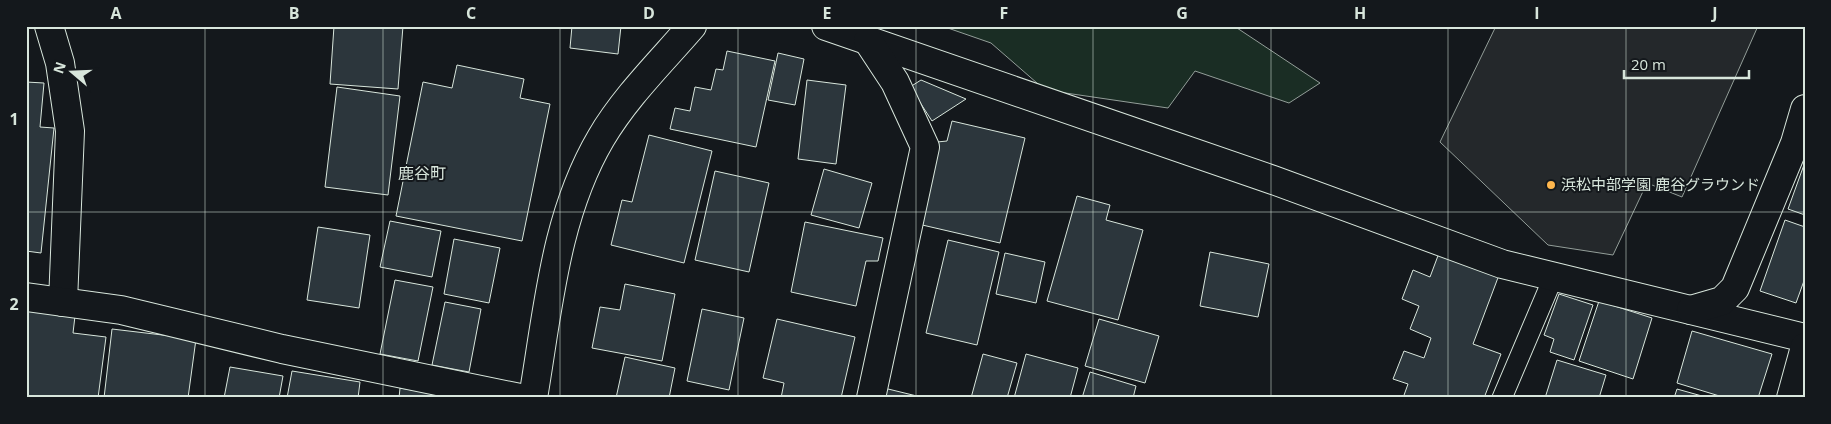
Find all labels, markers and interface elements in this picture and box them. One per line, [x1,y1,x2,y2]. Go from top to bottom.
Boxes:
text: A [110,2,122,24]
text: B [289,2,299,24]
text: C [466,2,476,24]
text: D [643,2,655,24]
text: E [823,2,832,24]
text: F [1000,2,1008,24]
text: G [1176,2,1188,24]
text: H [1354,2,1366,24]
text: I [1534,2,1540,24]
text: J [1710,2,1718,24]
north arrow [48,48,98,98]
scale bar [1624,48,1748,80]
text: 20 m [1631,54,1666,74]
text: N [48,59,70,76]
text: 1 [9,108,19,130]
district label: 鹿谷町 [398,162,446,184]
place label: 浜松中部学園 鹿谷グラウンド [1561,174,1760,194]
marker: 浜松中部学園 鹿谷グラウンド [1545,179,1557,191]
text: 2 [9,293,19,315]

